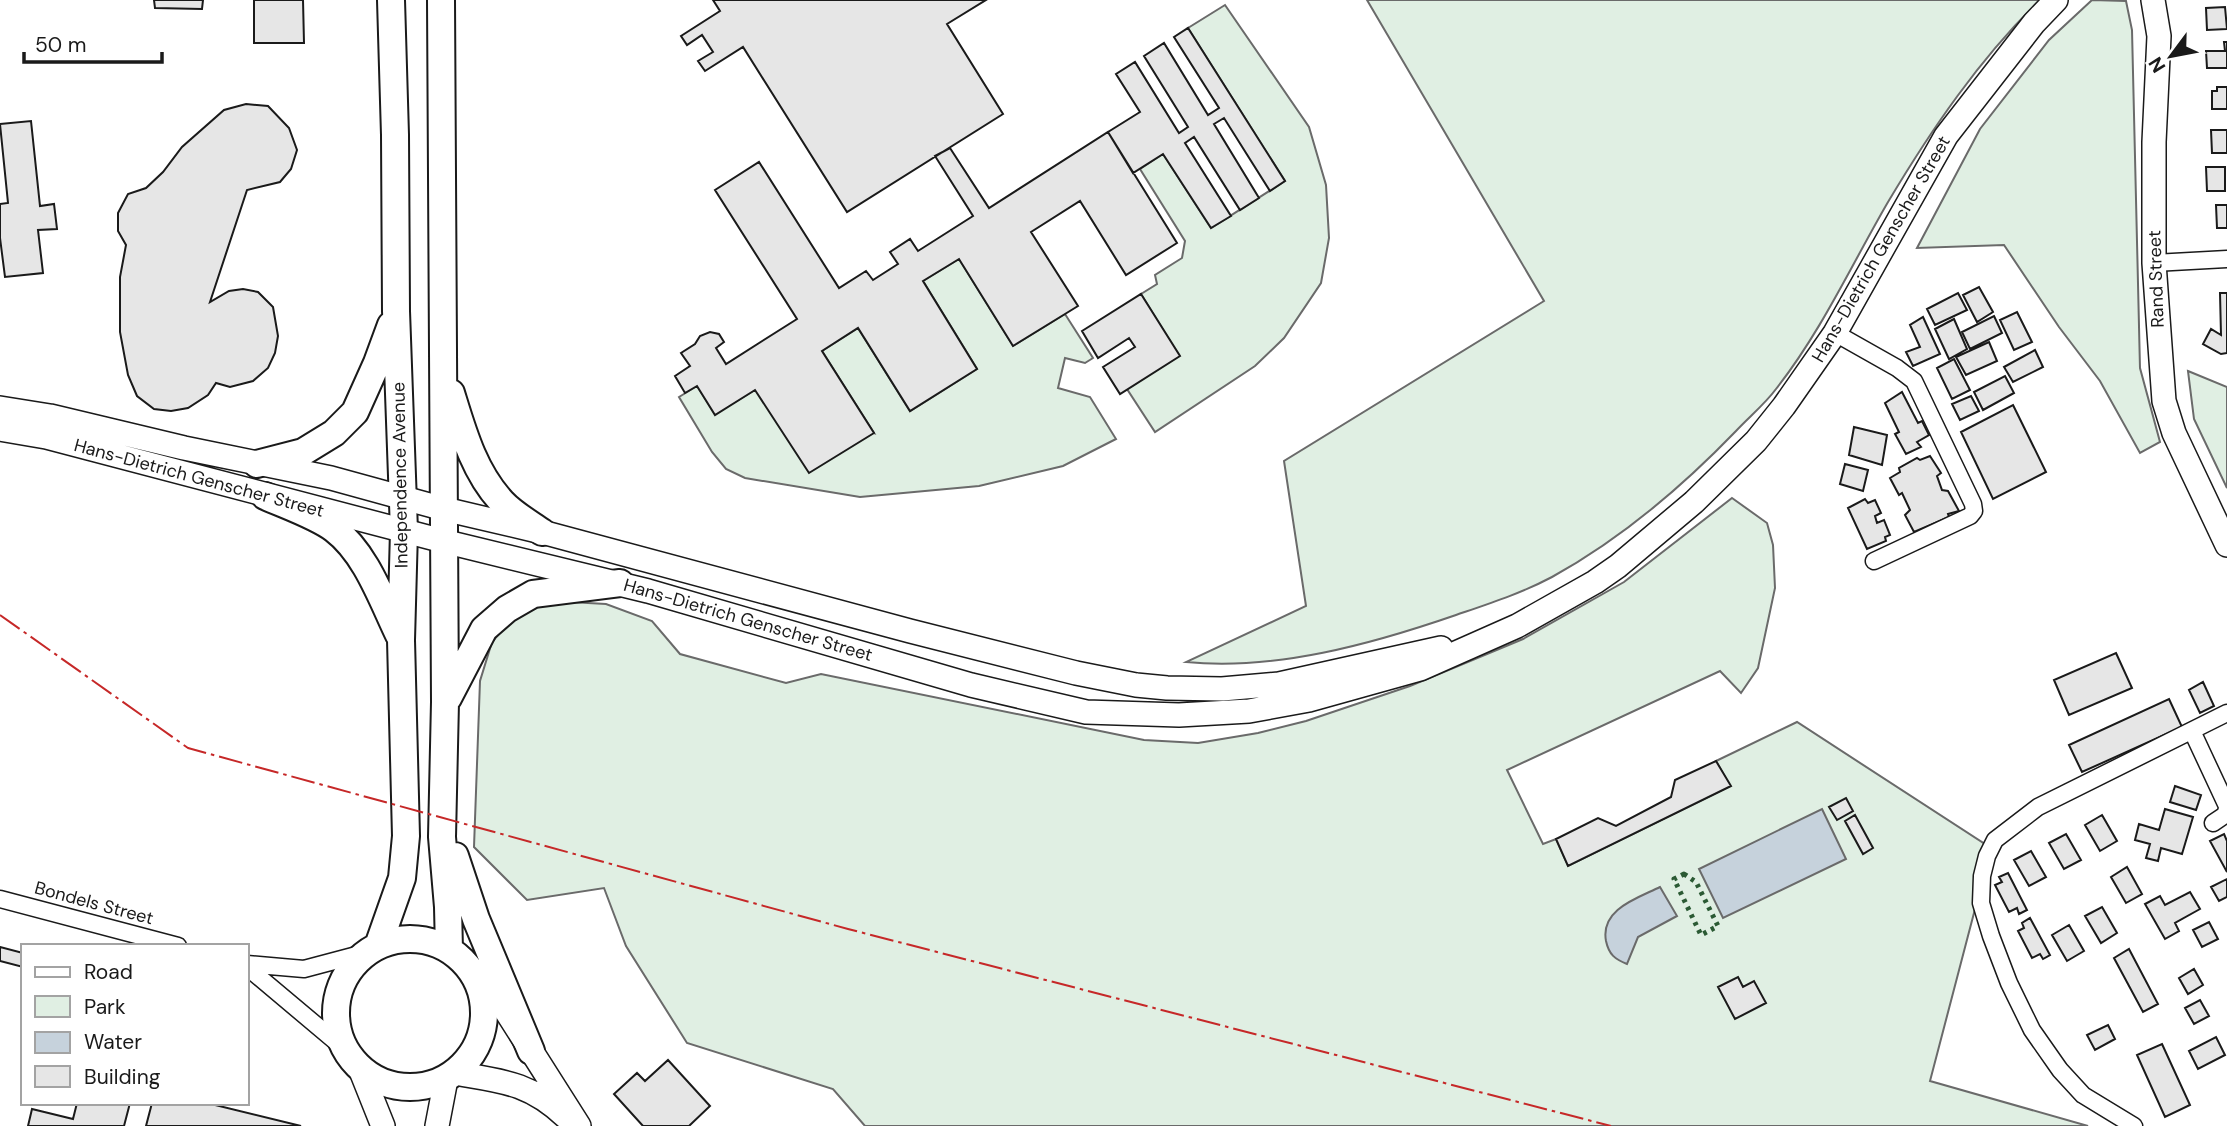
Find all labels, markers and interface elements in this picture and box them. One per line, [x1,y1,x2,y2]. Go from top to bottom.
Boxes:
scale bar [24,21,163,65]
north arrow [2136,21,2206,91]
text: 50 m [35,31,86,59]
text: N [2143,52,2171,77]
street label: Hans-Dietrich Genscher Street [1806,131,1956,367]
street label: Rand Street [2142,230,2170,328]
street label: Independence Avenue [386,382,414,568]
street label: Hans-Dietrich Genscher Street [71,433,327,523]
street label: Hans-Dietrich Genscher Street [621,573,875,667]
street label: Bondels Street [32,876,156,930]
legend [21,944,248,1105]
text: Road [84,958,133,986]
text: Park [84,993,126,1021]
text: Water [84,1028,142,1056]
text: Building [84,1063,161,1091]

